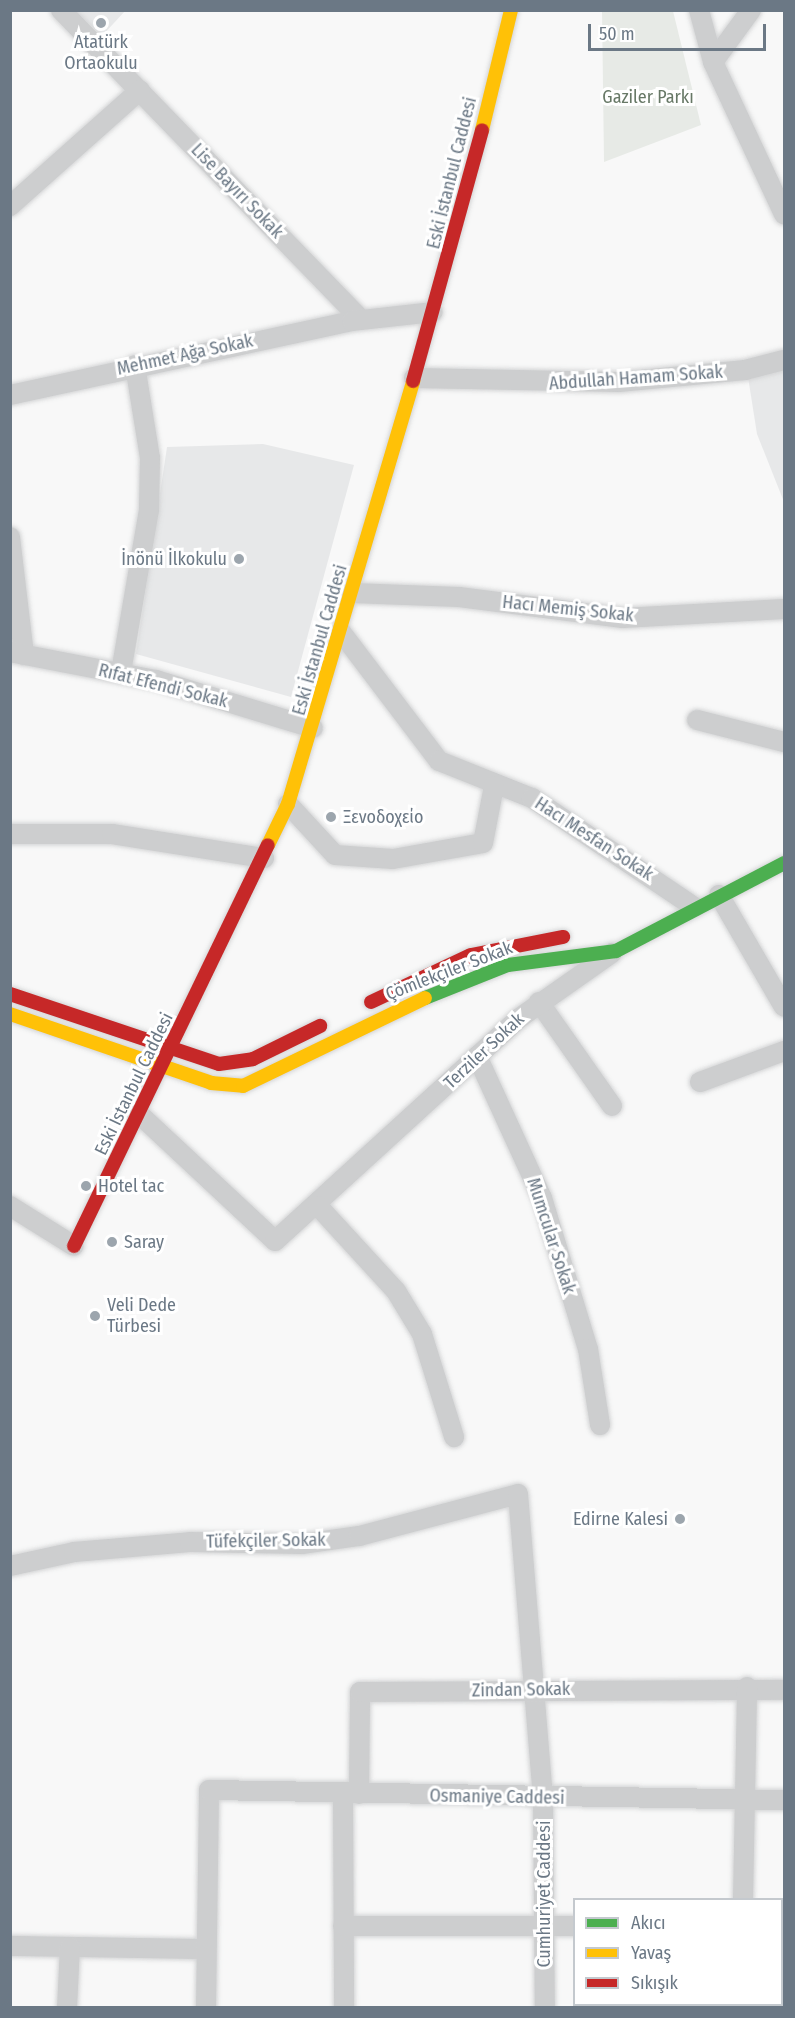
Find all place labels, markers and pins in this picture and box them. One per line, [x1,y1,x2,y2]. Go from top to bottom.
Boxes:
marker: Atatürk Ortaokulu [94,16,108,30]
place label: Atatürk Ortaokulu [64,32,138,74]
place label: İnönü İlkokulu [121,548,227,570]
marker: İnönü İlkokulu [232,552,246,566]
place label: Ξενοδοχείο [343,806,423,828]
marker: Ξενοδοχείο [324,810,338,824]
place label: Hotel tac [98,1175,164,1197]
marker: Hotel tac [79,1179,93,1193]
place label: Saray [124,1231,164,1253]
marker: Saray [105,1235,119,1249]
place label: Veli Dede Türbesi [107,1295,176,1338]
marker: Veli Dede Türbesi [88,1309,102,1323]
place label: Edirne Kalesi [573,1508,668,1530]
marker: Edirne Kalesi [673,1512,687,1526]

